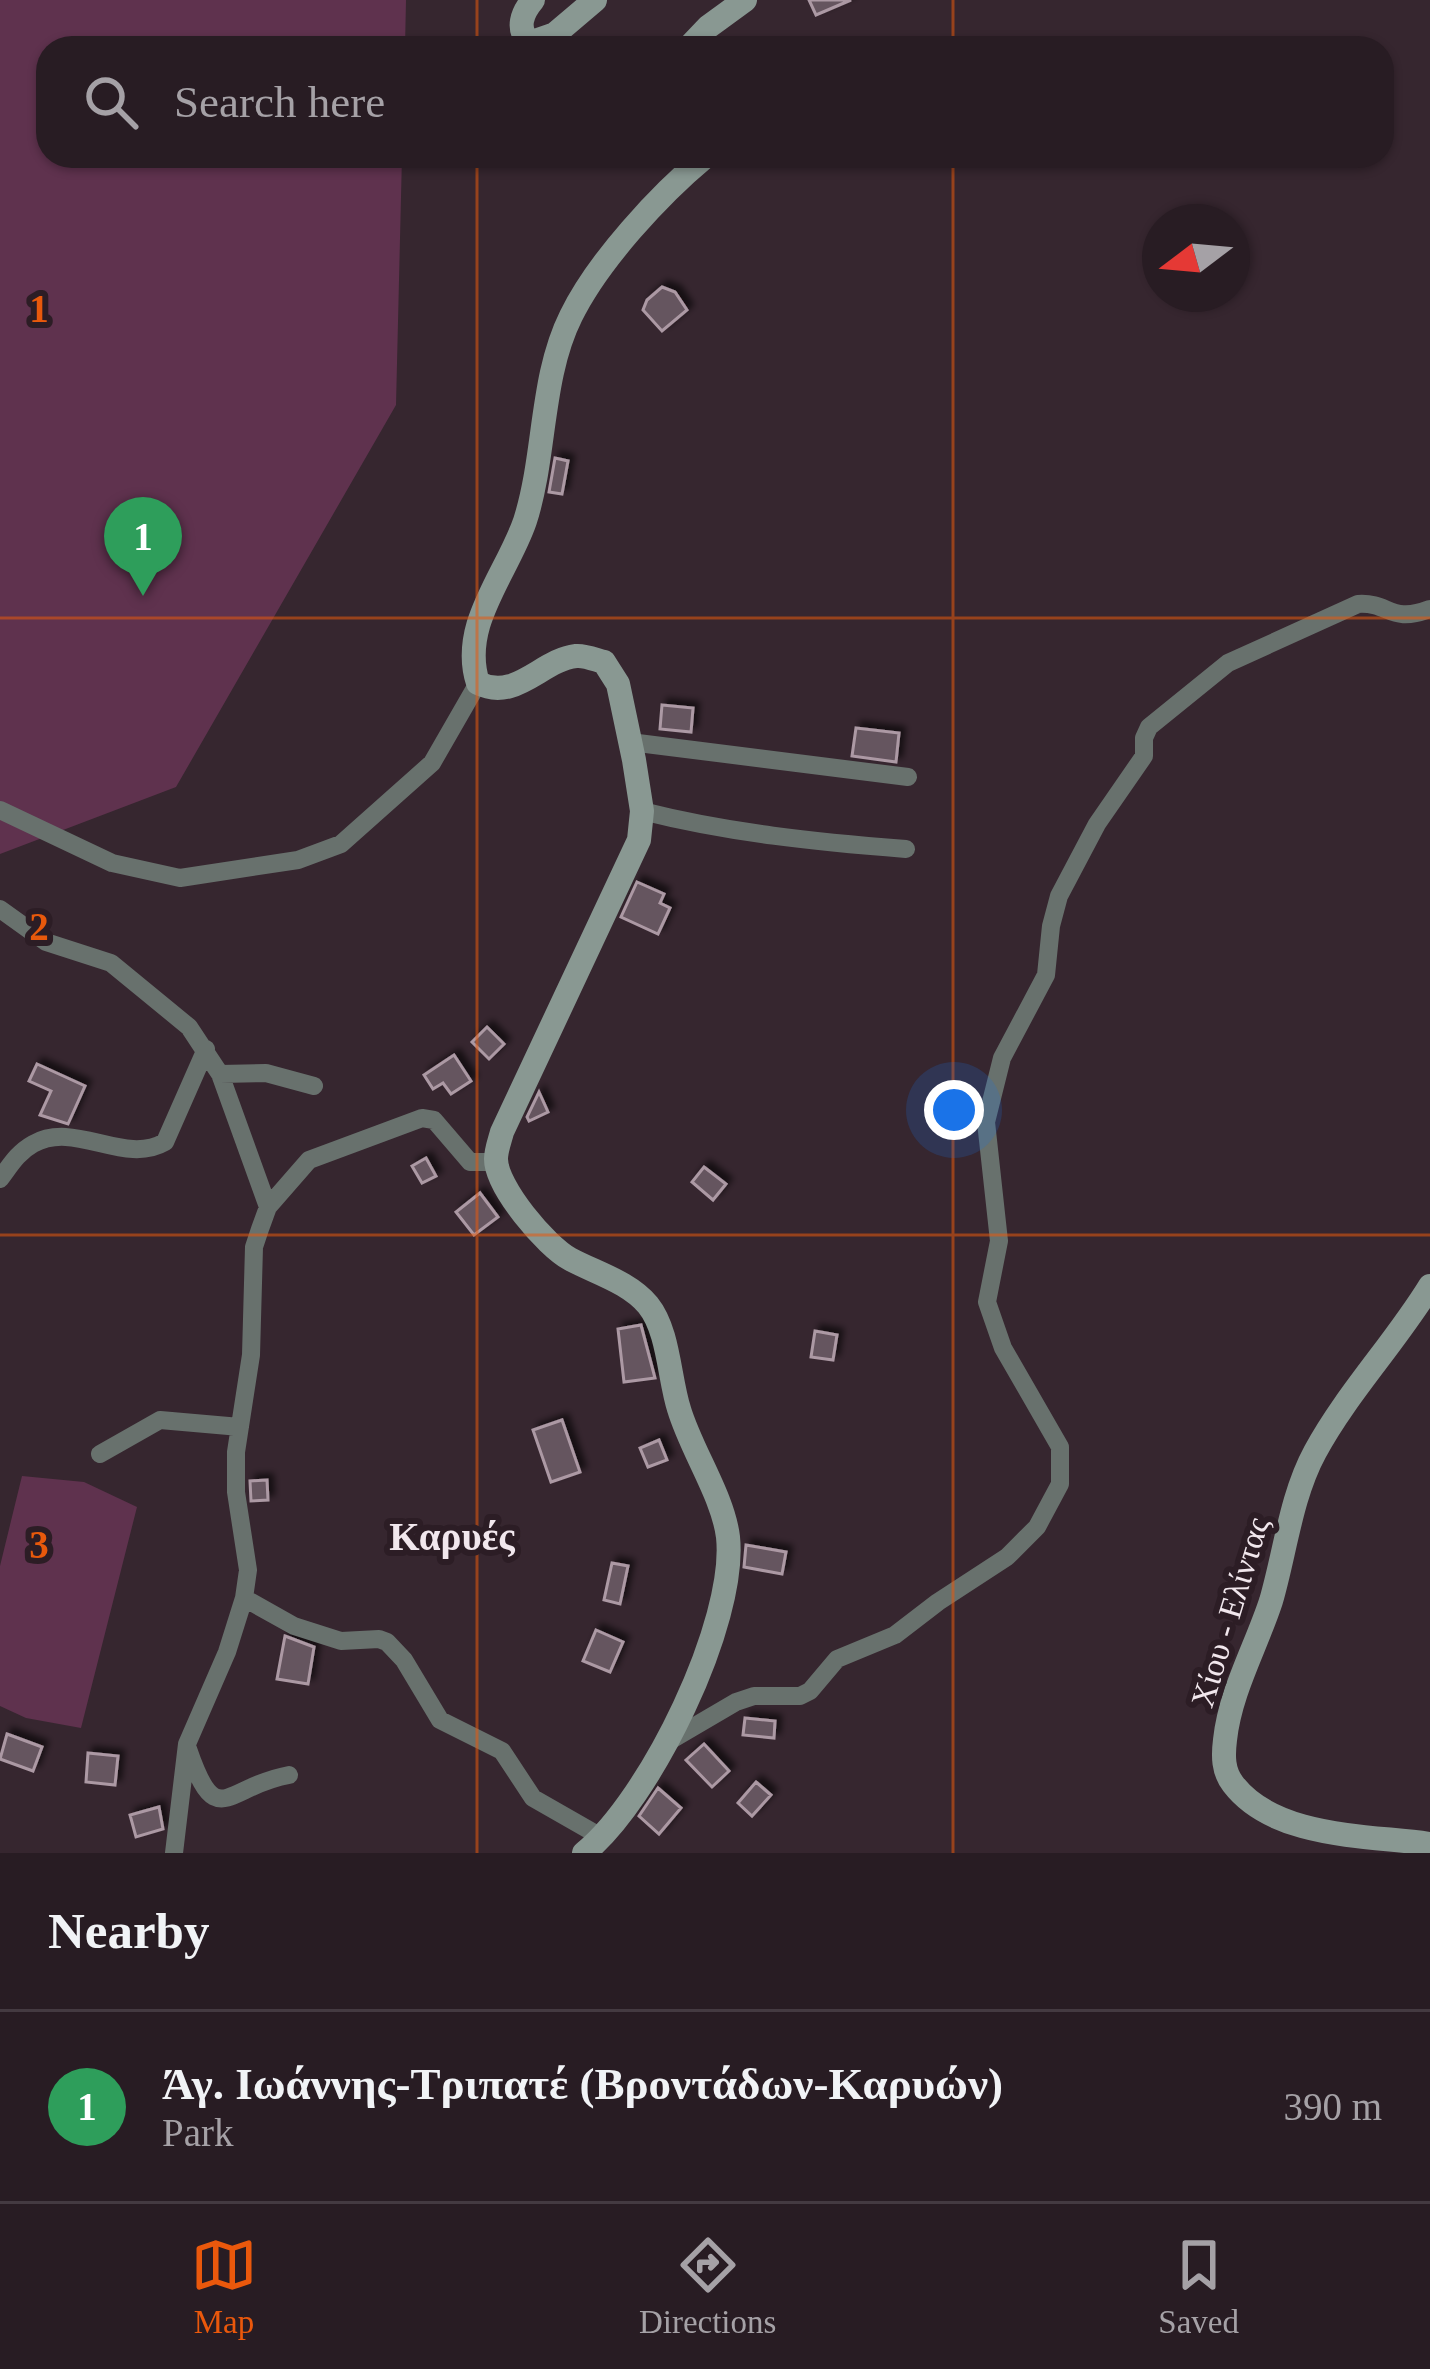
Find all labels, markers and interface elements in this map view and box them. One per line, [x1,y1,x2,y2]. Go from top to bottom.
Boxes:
search box [36,36,1394,168]
icon: search [78,69,144,135]
text: Search here [174,77,385,127]
north arrow [1142,204,1250,312]
text: 1 [29,287,49,330]
pin: 1 [104,497,182,596]
text: 2 [29,905,49,948]
your location [924,1080,984,1140]
street label: Χίου - Ελίντας [1184,1513,1276,1712]
district label: Καρυές [389,1515,515,1559]
text: 3 [29,1523,49,1566]
text: Nearby [48,1903,209,1959]
text: Άγ. Ιωάννης-Τριπατέ (Βροντάδων-Καρυών) [162,2059,1003,2109]
text: 1 [77,2085,97,2128]
text: 390 m [1283,2085,1382,2128]
text: Park [162,2111,234,2154]
tab: Map [191,2232,257,2341]
tab: Directions [639,2232,776,2341]
tab: Saved [1158,2232,1239,2341]

